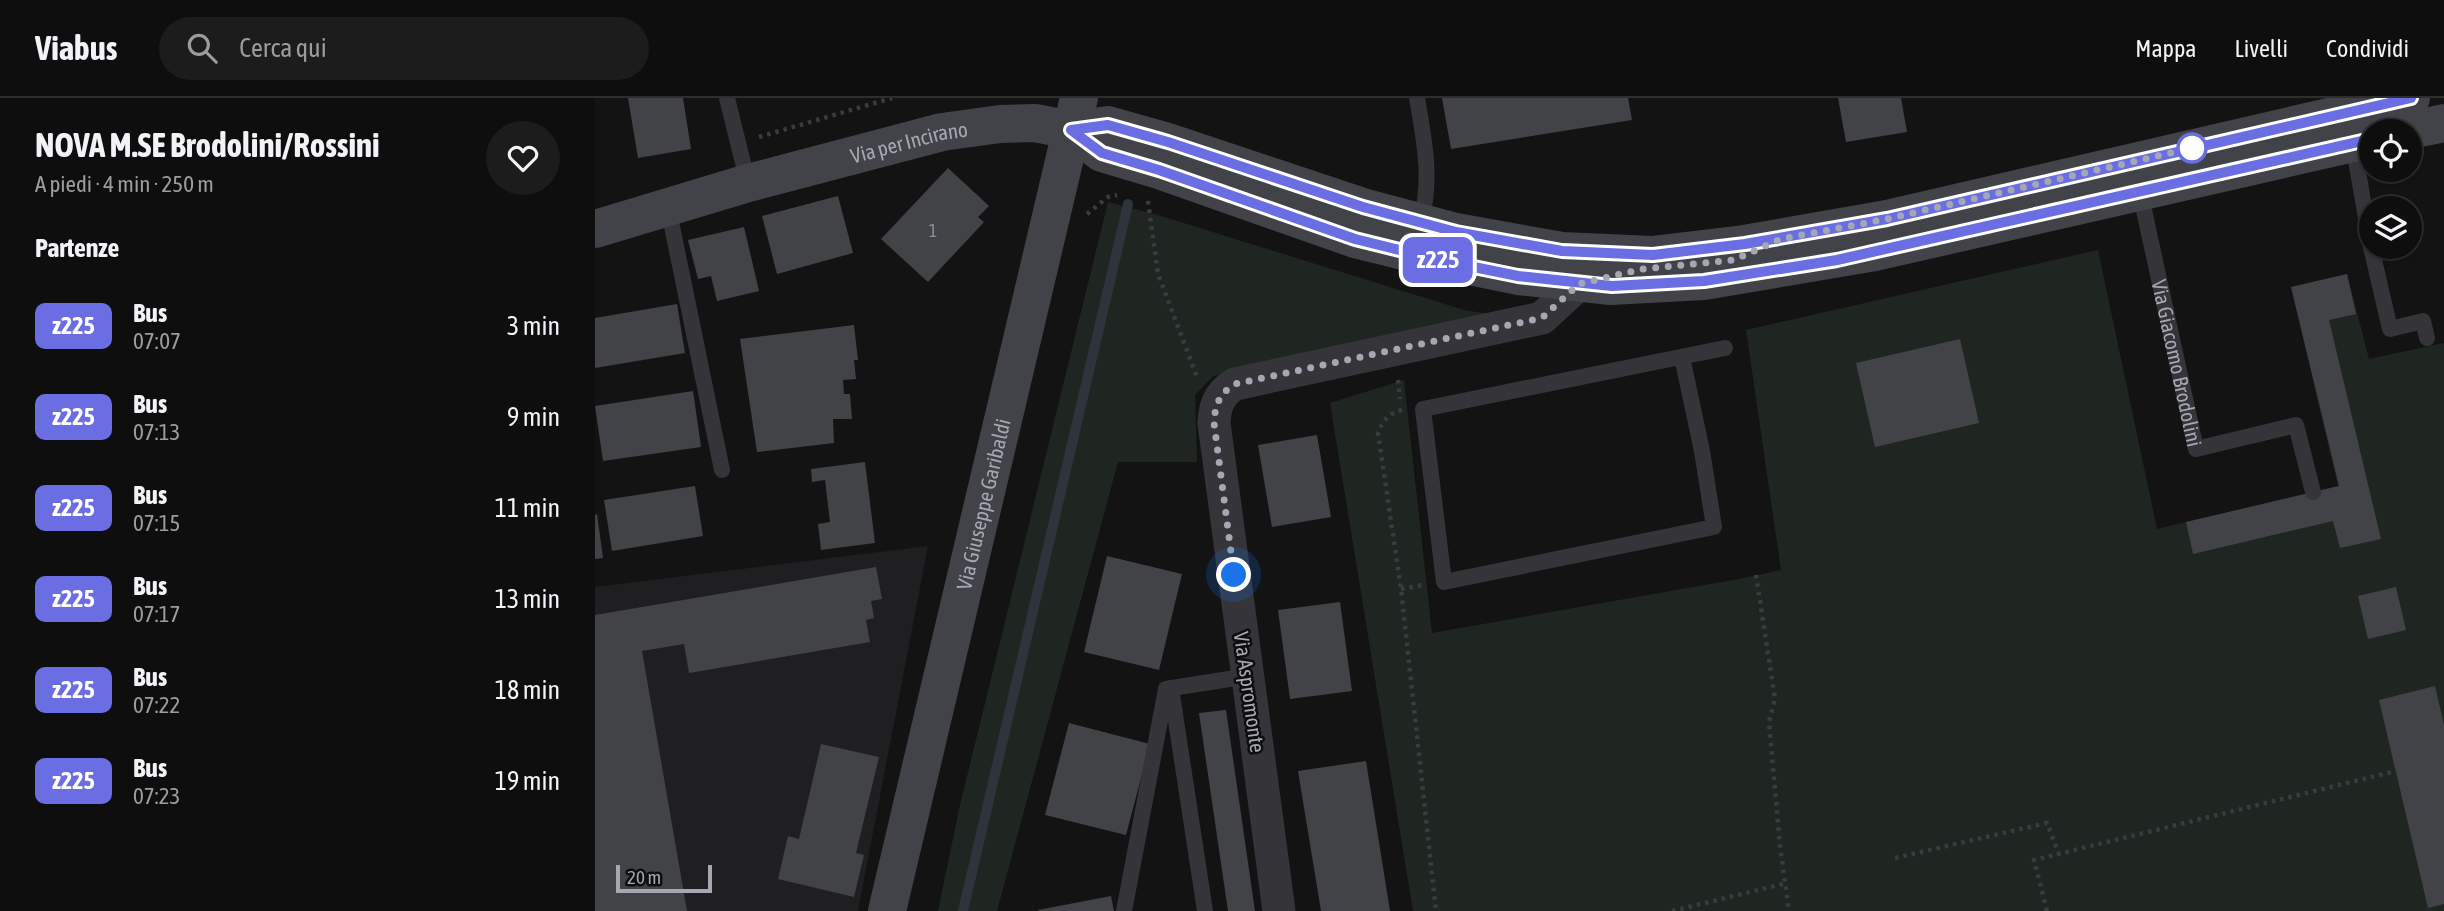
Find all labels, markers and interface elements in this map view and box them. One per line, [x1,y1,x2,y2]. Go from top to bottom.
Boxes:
search box [159,17,649,80]
text: Viabus [35,29,117,67]
icon: search [183,29,221,67]
text: Cerca qui [239,33,327,63]
text: Mappa [2135,35,2196,62]
text: Livelli [2234,35,2288,62]
text: Condividi [2326,35,2409,62]
street label: Via per Incirano [848,117,969,168]
map controls [2359,119,2422,259]
button: locate [2359,119,2422,182]
button: heart [486,121,560,195]
text: NOVA M.SE Brodolini/Rossini [35,126,380,164]
unlabelled marker [2177,133,2207,163]
text: A piedi · 4 min · 250 m [35,171,214,197]
button: layers [2359,196,2422,259]
house number: 1 [929,220,937,241]
text: Partenze [35,233,119,263]
line badge: z225 [1389,237,1487,283]
text: z225 [1417,246,1459,273]
street label: Via Giacomo Brodolini [2147,277,2207,449]
text: Bus [133,298,167,328]
text: 3 min [507,311,560,341]
text: z225 [52,312,95,339]
text: 07:07 [133,328,181,354]
text: Bus [133,389,167,419]
text: 9 min [507,402,560,432]
text: z225 [52,403,95,430]
street label: Via Giuseppe Garibaldi [951,416,1015,592]
text: 07:13 [133,419,180,445]
text: Bus [133,480,167,510]
text: 11 min [495,493,560,523]
text: z225 [52,494,95,521]
text: 07:15 [133,510,180,536]
your location [1216,557,1251,592]
text: Bus [133,571,167,601]
text: 13 min [495,584,560,614]
text: z225 [52,585,95,612]
text: 07:17 [133,601,180,627]
street label: Via Aspromonte [1230,630,1270,754]
text: Bus [133,662,167,692]
text: 18 min [495,675,560,705]
text: z225 [52,676,95,703]
text: 07:22 [133,692,180,718]
text: Bus [133,753,167,783]
text: 19 min [495,766,560,796]
text: z225 [52,767,95,794]
text: 07:23 [133,783,180,809]
scale bar [616,862,712,894]
text: 20 m [627,866,661,888]

